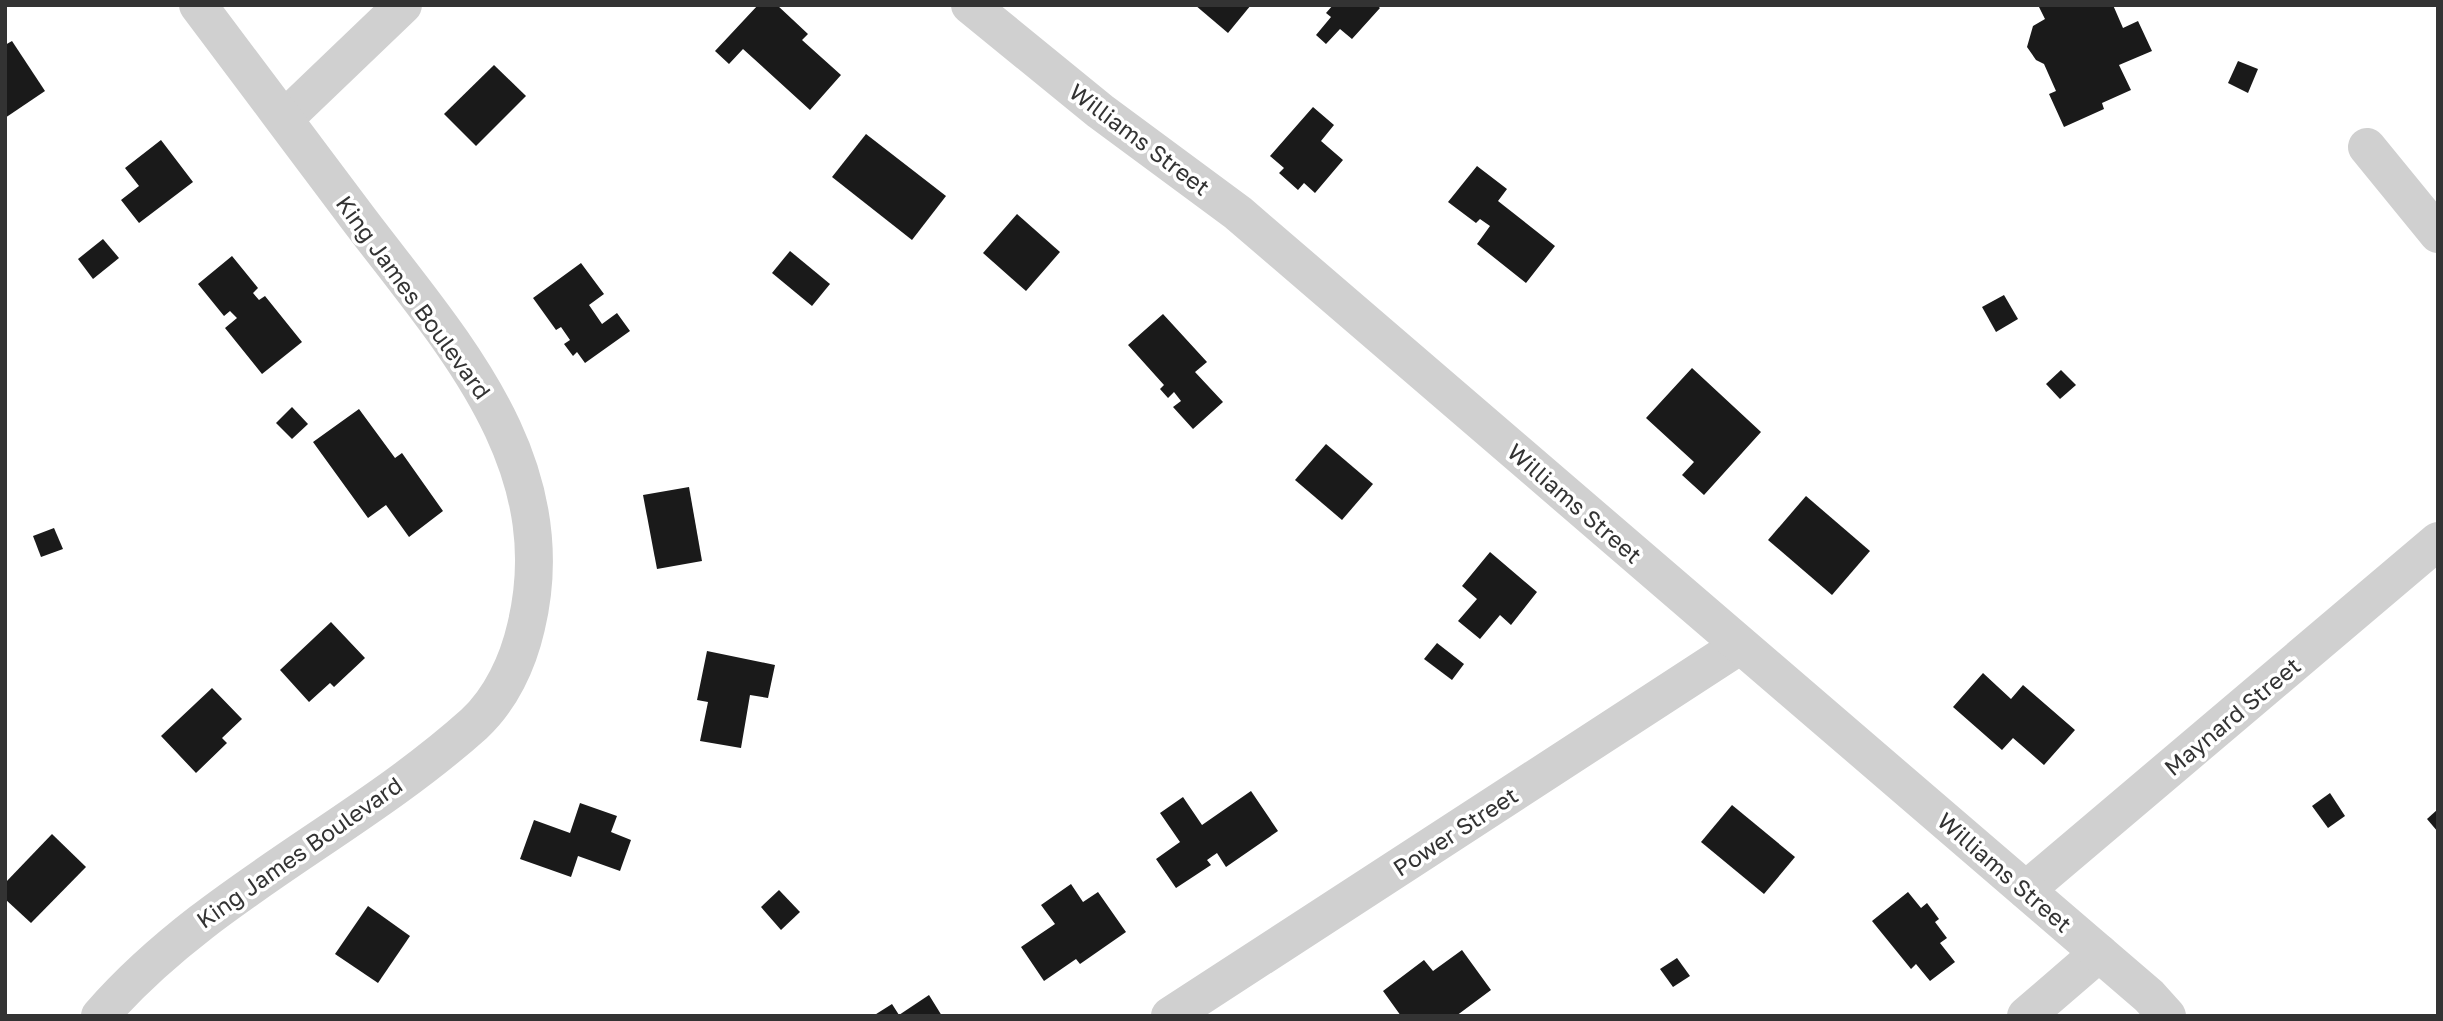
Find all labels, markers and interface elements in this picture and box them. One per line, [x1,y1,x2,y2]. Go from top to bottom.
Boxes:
street label: Williams Street [1064,77,1216,201]
street label: King James Boulevard [331,190,497,404]
street label: Williams Street [1502,437,1648,569]
street label: Maynard Street [2158,651,2306,781]
street label: King James Boulevard [191,770,407,934]
street label: Power Street [1387,780,1523,882]
street label: Williams Street [1932,806,2078,938]

